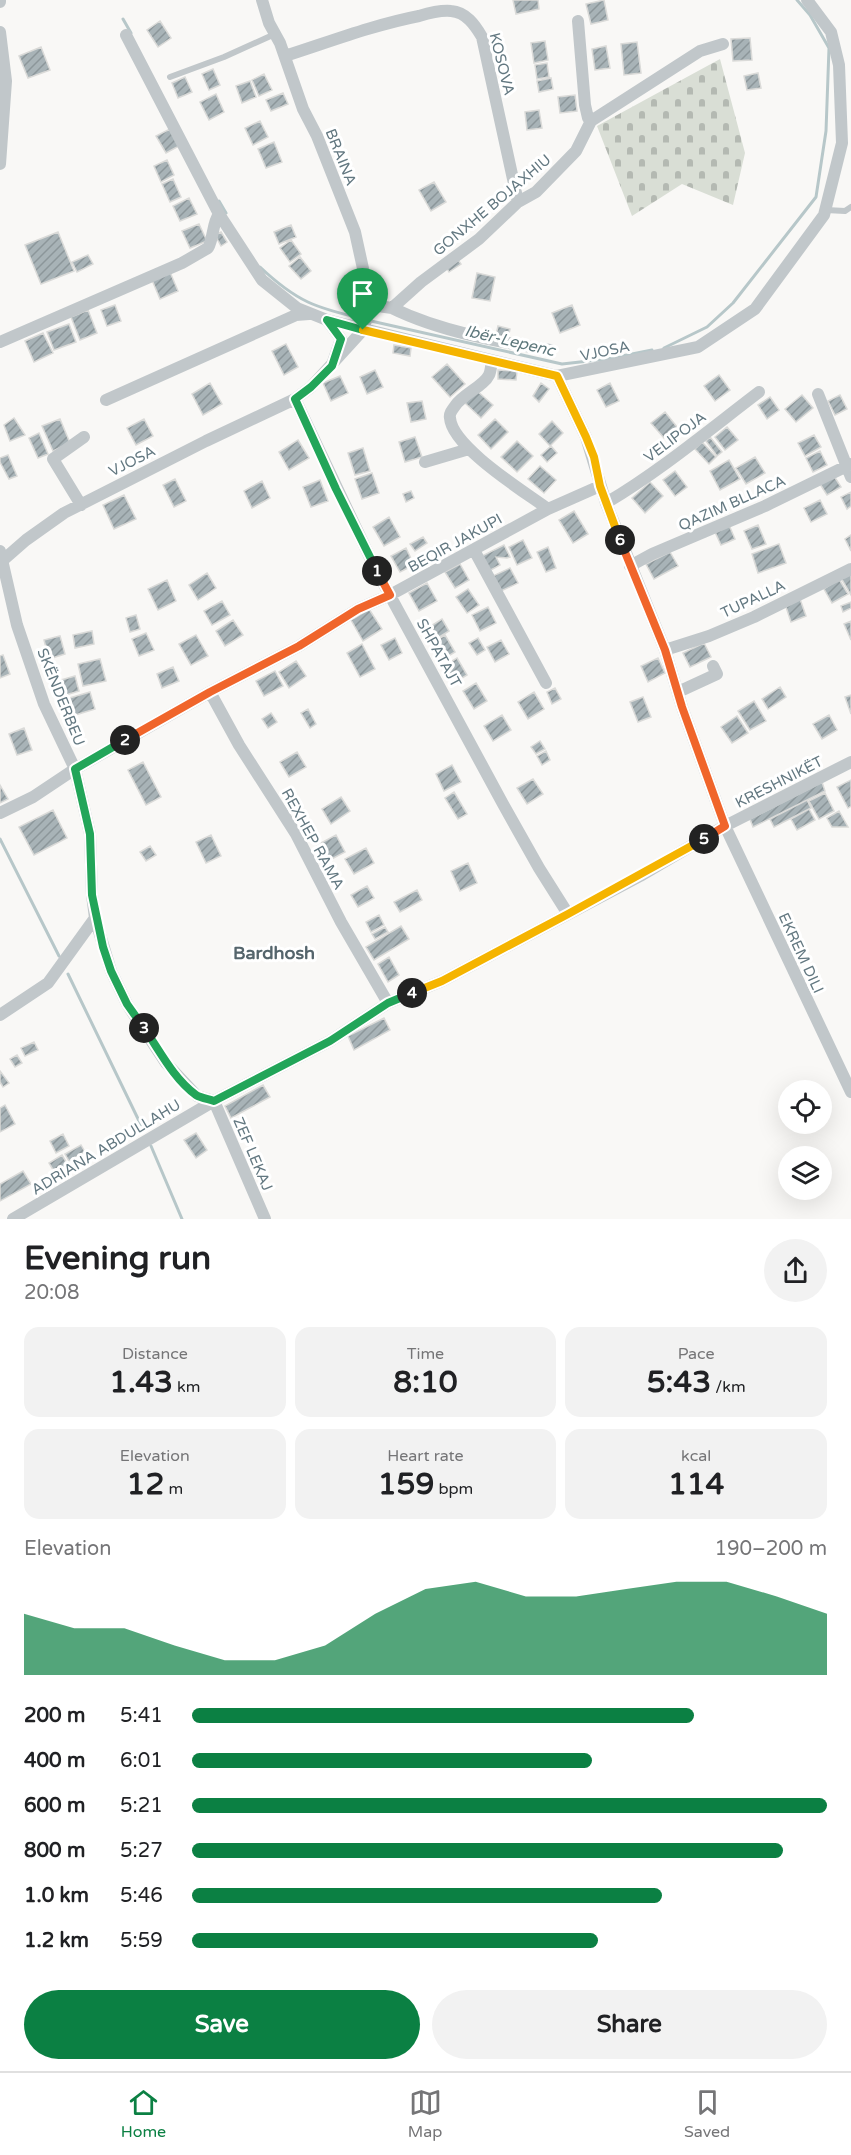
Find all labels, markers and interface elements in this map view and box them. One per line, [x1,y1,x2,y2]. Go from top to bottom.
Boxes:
street label: KOSOVA [486,31,518,97]
street label: BRAINA [321,126,361,188]
street label: GONXHE BOJAXHIU [429,150,555,260]
pin [337,268,388,330]
icon: arrive [346,277,379,310]
water label: Ibër-Lepenc [463,321,558,361]
street label: VJOSA [579,337,631,365]
street label: VELIPOJA [640,408,710,466]
street label: VJOSA [106,442,158,480]
street label: QAZIM BLLACA [676,471,788,535]
street label: BEQIR JAKUPI [405,510,505,576]
pin: 6 [605,525,635,555]
text: 6 [615,530,625,550]
pin: 1 [362,556,392,586]
text: 1 [372,561,382,581]
street label: TUPALLA [718,576,788,622]
street label: SHPATAJT [413,616,465,690]
street label: SKËNDERBEU [33,646,89,748]
pin: 2 [110,725,140,755]
text: 2 [120,730,130,750]
street label: KRESHNIKËT [732,752,826,812]
street label: REXHEP RAMA [278,785,348,893]
pin: 5 [689,824,719,854]
text: 5 [699,829,709,849]
street label: EKREM DILI [775,910,827,996]
district label: Bardhosh [233,942,315,964]
pin: 4 [397,978,427,1008]
text: 4 [407,983,417,1003]
pin: 3 [129,1013,159,1043]
text: 3 [139,1018,149,1038]
map controls [778,1080,832,1200]
button: locate [778,1080,832,1134]
street label: ADRIANA ABDULLAHU [28,1095,184,1199]
street label: ZEF LEKAJ [229,1114,277,1194]
button: layers [778,1146,832,1200]
text: Evening run [24,1239,211,1278]
button: share [764,1239,827,1302]
text: 20:08 [24,1281,79,1305]
text: Distance [122,1344,188,1364]
text: Time [407,1344,444,1364]
text: Pace [678,1344,715,1364]
text: 1.43 [109,1364,173,1401]
text: 8:10 [393,1364,458,1401]
text: 5:43 [647,1364,711,1401]
text: km [173,1377,200,1397]
text: /km [711,1377,746,1397]
text: Elevation [120,1446,190,1466]
text: Heart rate [387,1446,464,1466]
text: kcal [681,1446,711,1466]
text: 12 [127,1466,164,1503]
text: 159 [378,1466,434,1503]
text: 114 [668,1466,724,1503]
text: m [164,1479,183,1499]
text: bpm [434,1479,473,1499]
text: Elevation [24,1537,111,1561]
text: 190–200 m [714,1537,827,1561]
text: 200 m [24,1704,85,1728]
text: 5:41 [120,1704,163,1728]
text: 400 m [24,1749,85,1773]
text: 6:01 [120,1749,163,1773]
text: 600 m [24,1794,85,1818]
text: 5:21 [120,1794,163,1818]
text: 800 m [24,1839,85,1863]
text: 5:27 [120,1839,163,1863]
text: 1.0 km [24,1884,89,1908]
text: 5:46 [120,1884,163,1908]
text: 1.2 km [24,1929,89,1953]
text: 5:59 [120,1929,163,1953]
button: Save [24,1990,420,2059]
button: Share [432,1990,827,2059]
tab: Home [121,2086,166,2142]
tab: Map [408,2086,442,2142]
tab: Saved [684,2086,730,2142]

